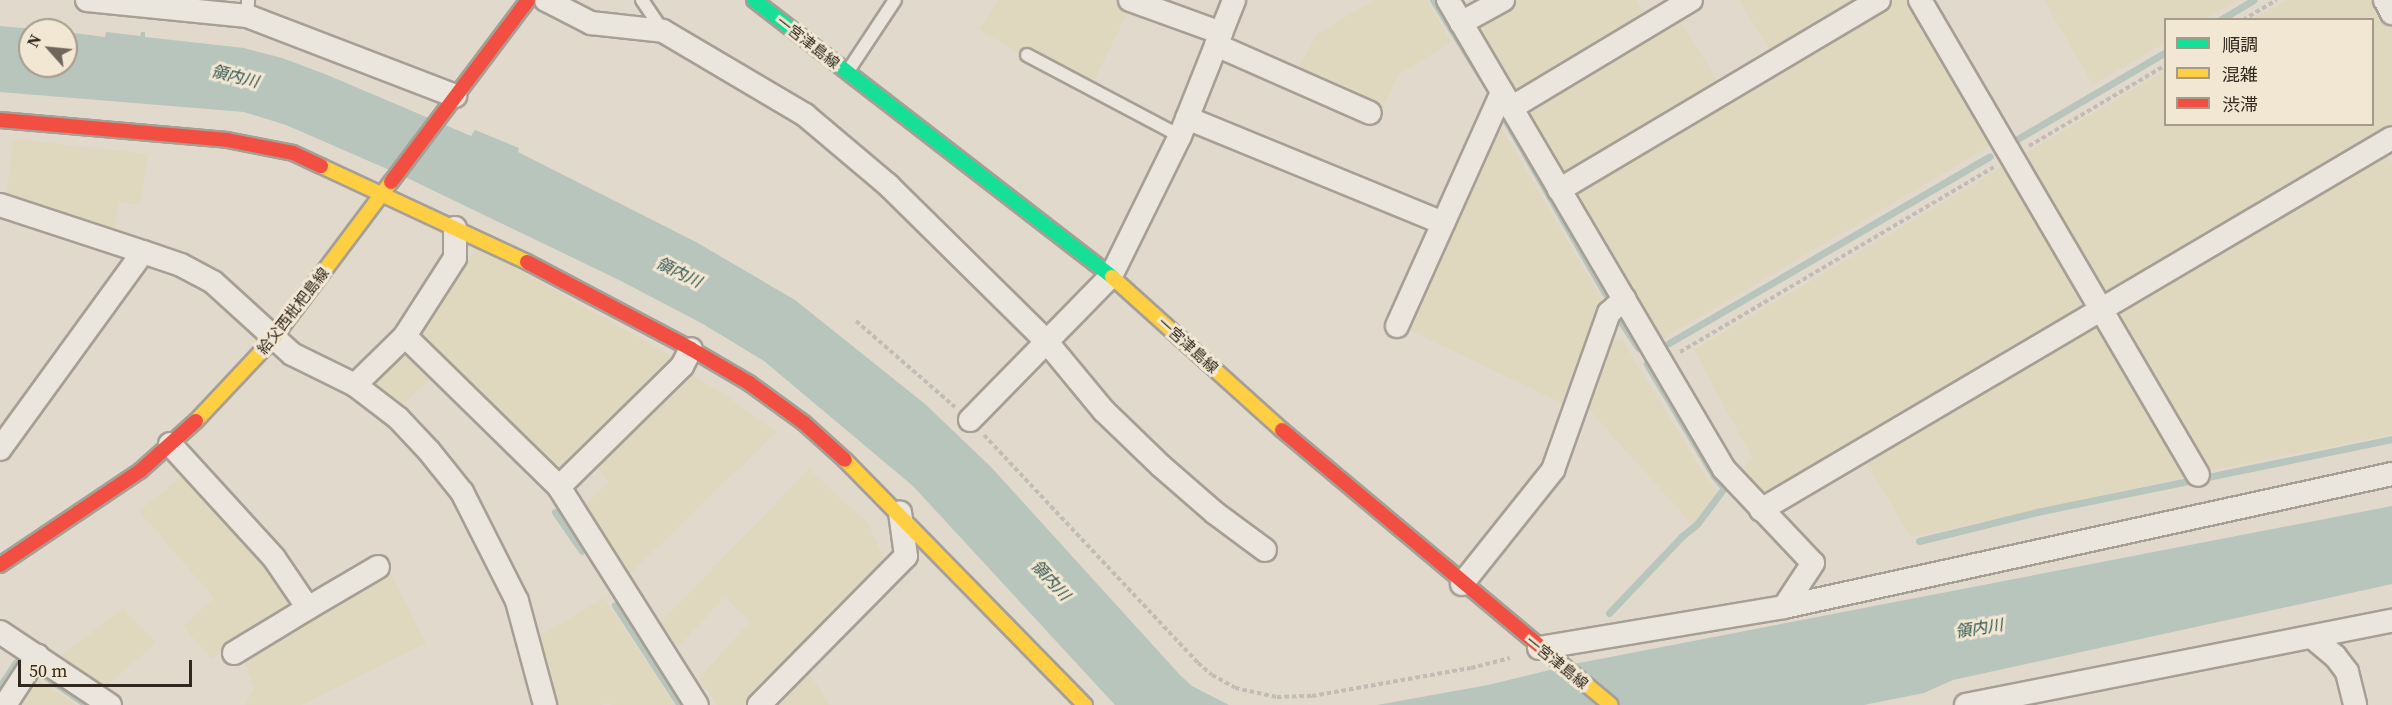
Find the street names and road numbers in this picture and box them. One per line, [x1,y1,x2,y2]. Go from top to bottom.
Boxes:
street label: 一宮津島線 [773,12,843,72]
street label: 給父西枇杷島線 [254,264,332,358]
street label: 一宮津島線 [1154,313,1222,377]
street label: 一宮津島線 [1522,631,1592,693]

